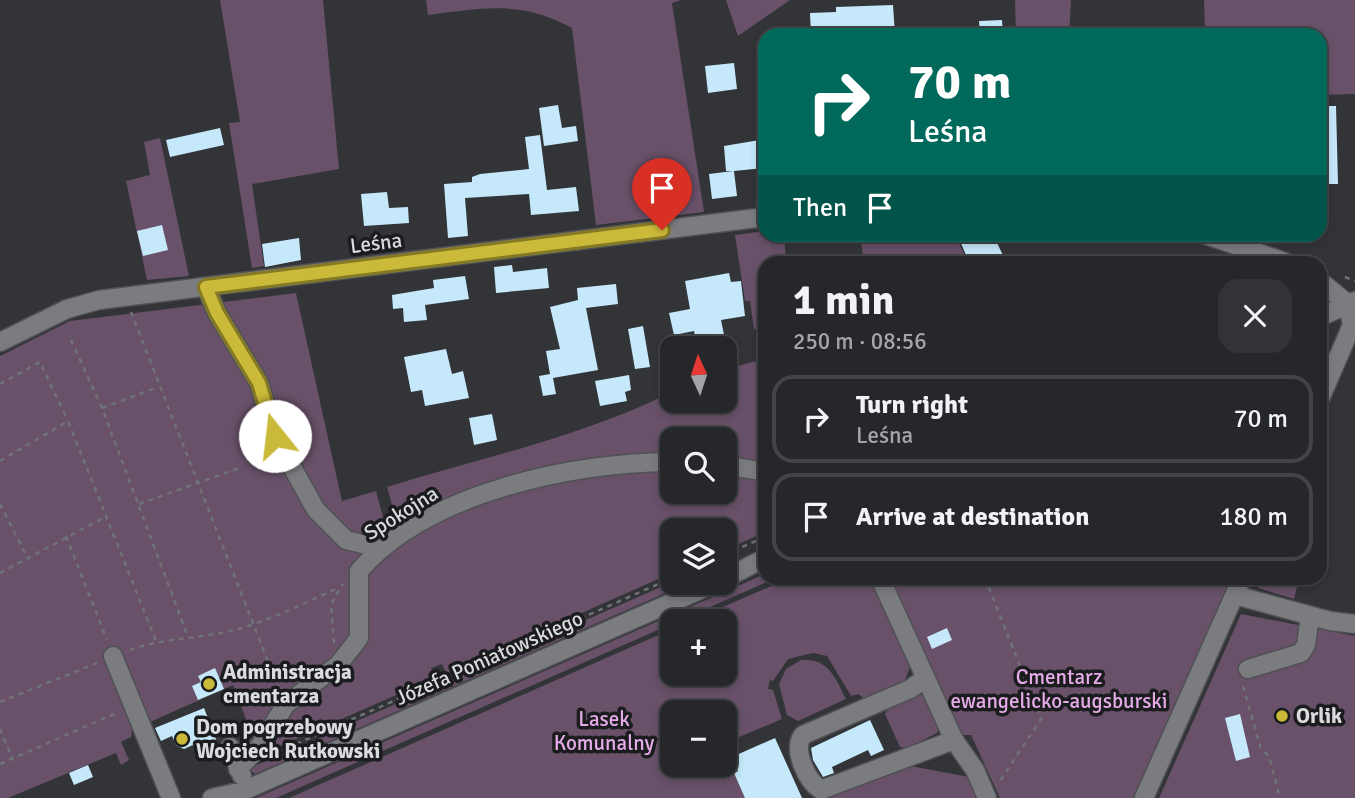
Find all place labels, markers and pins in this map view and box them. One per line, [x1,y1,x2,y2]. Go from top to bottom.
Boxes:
pin [632,158,692,230]
place label: Administracja cmentarza [223,659,352,709]
marker: Administracja cmentarza [201,676,217,692]
place label: Orlik [1296,703,1342,729]
marker: Orlik [1274,708,1290,724]
place label: Dom pogrzebowy Wojciech Rutkowski [196,714,380,764]
marker: Dom pogrzebowy Wojciech Rutkowski [174,731,190,747]

